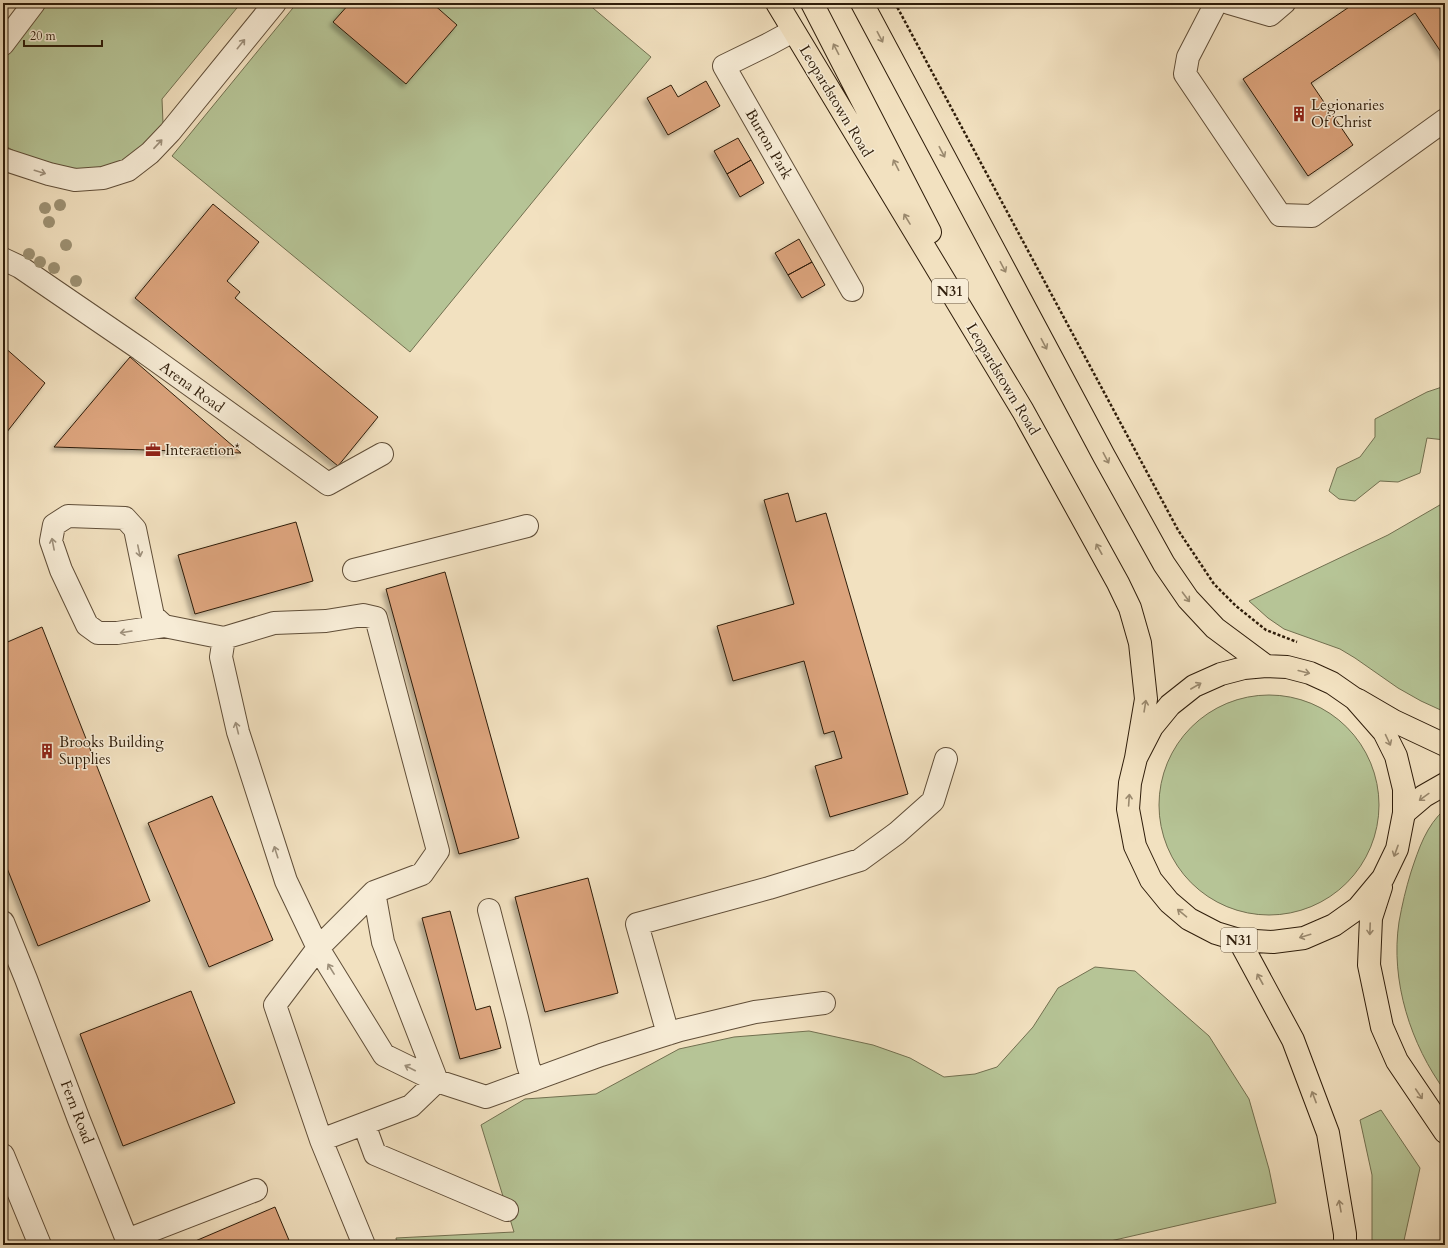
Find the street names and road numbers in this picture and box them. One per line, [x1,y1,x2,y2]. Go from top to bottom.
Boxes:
street label: Leopardstown Road [795,41,877,161]
street label: Burton Park [741,105,797,183]
road number: N31 [932,279,968,303]
street label: Leopardstown Road [962,319,1044,439]
street label: Arena Road [156,357,228,417]
road number: N31 [1221,928,1257,952]
street label: Fern Road [56,1077,98,1147]

